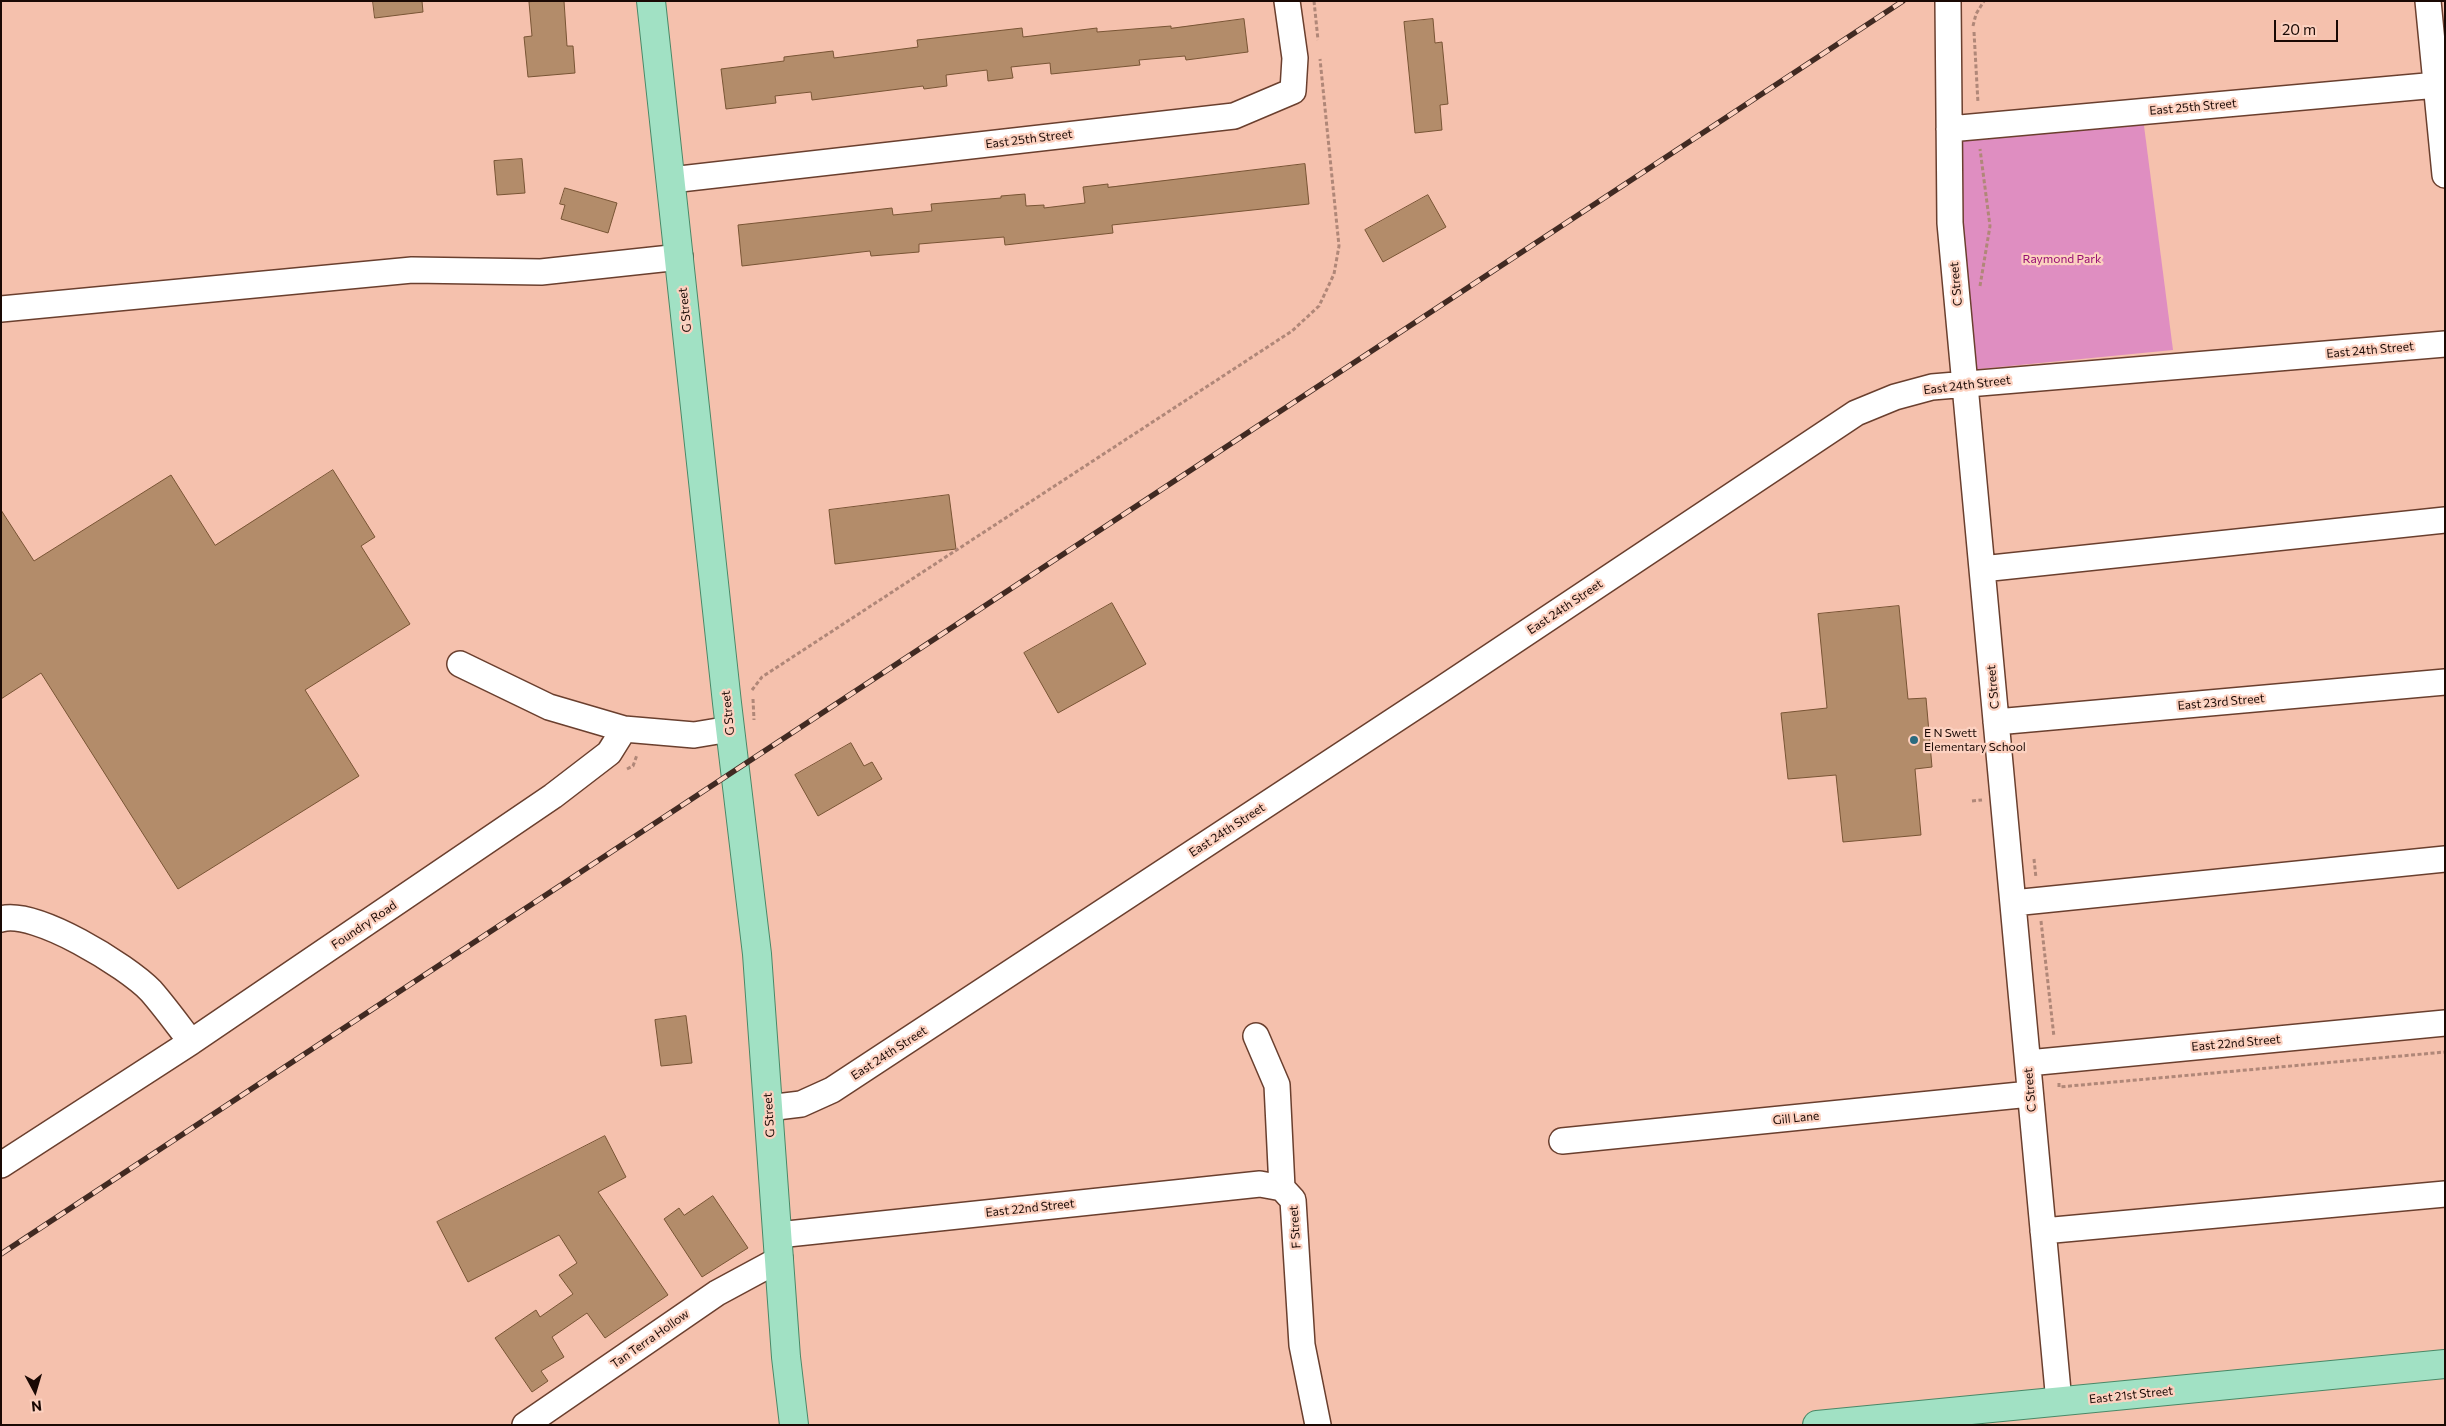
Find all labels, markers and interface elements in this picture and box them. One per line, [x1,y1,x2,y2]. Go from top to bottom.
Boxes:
scale bar [2276,10,2340,42]
text: 20 m [2282,20,2316,38]
street label: East 25th Street [2149,96,2237,118]
street label: East 25th Street [985,127,1073,151]
park label: Raymond Park [2022,252,2102,266]
street label: C Street [1947,261,1965,307]
street label: G Street [675,287,695,333]
street label: East 24th Street [2326,339,2414,361]
street label: East 24th Street [1923,373,2011,397]
street label: East 24th Street [1525,577,1605,637]
street label: C Street [1984,664,2002,710]
street label: G Street [718,690,738,736]
street label: East 23rd Street [2177,691,2265,713]
place label: E N Swett Elementary School [1924,726,2026,754]
marker: E N Swett Elementary School [1908,734,1920,746]
street label: East 24th Street [1186,800,1268,860]
street label: Foundry Road [329,898,399,952]
street label: East 24th Street [848,1023,930,1083]
street label: East 22nd Street [2191,1032,2281,1054]
street label: C Street [2021,1067,2039,1113]
street label: G Street [760,1092,778,1138]
street label: Gill Lane [1772,1108,1820,1128]
street label: East 22nd Street [985,1196,1075,1220]
street label: F Street [1286,1205,1304,1249]
street label: Tan Terra Hollow [608,1307,692,1371]
north arrow [10,1366,60,1416]
street label: East 21st Street [2088,1383,2174,1407]
text: N [31,1397,43,1415]

